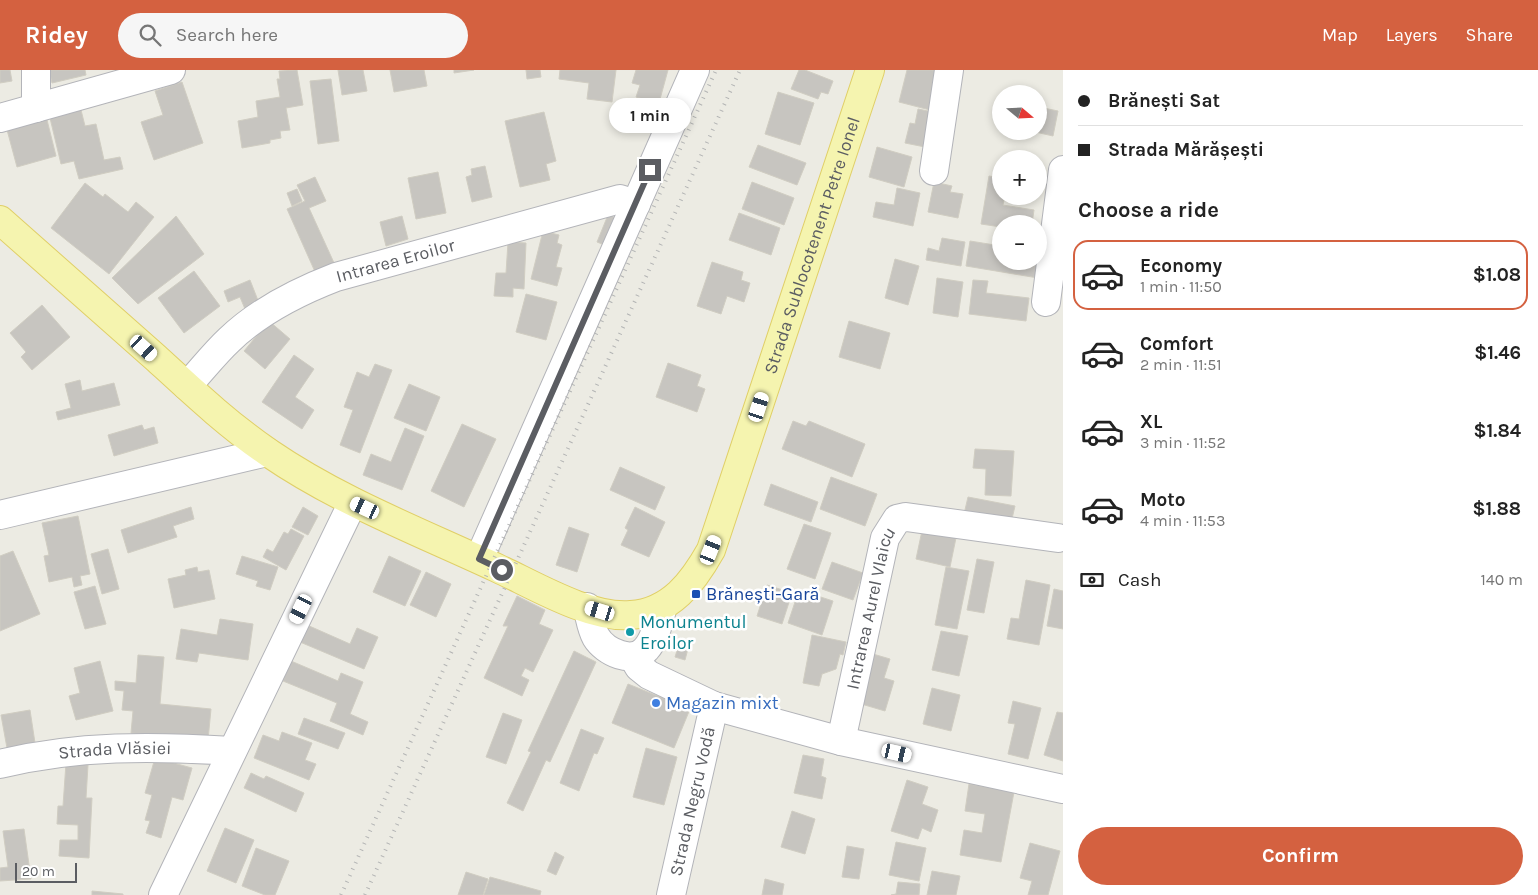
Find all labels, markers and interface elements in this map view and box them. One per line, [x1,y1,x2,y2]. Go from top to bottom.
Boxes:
search box [118,13,468,58]
text: Ridey [25,21,88,49]
icon: search [136,21,164,49]
text: Search here [176,24,278,46]
text: Map [1322,24,1358,46]
text: Layers [1386,24,1438,46]
text: Share [1466,24,1513,46]
north arrow [992,85,1048,140]
map controls [992,85,1047,270]
text: Brănești Sat [1108,90,1220,112]
callout: 1 min [609,98,691,132]
text: 1 min [630,106,670,125]
street label: Strada Sublocotenent Petre Ionel [759,114,865,377]
text: Strada Mărășești [1108,139,1264,161]
button: + [992,150,1047,205]
route end [639,159,661,181]
text: Choose a ride [1078,197,1219,223]
button: − [992,215,1047,270]
street label: Intrarea Eroilor [334,234,458,287]
icon: car [1080,253,1125,298]
text: Economy [1140,255,1222,277]
text: $1.08 [1473,264,1521,286]
text: 1 min · 11:50 [1140,277,1222,296]
icon: car [1080,331,1125,376]
car [127,332,160,364]
text: Comfort [1140,333,1214,355]
text: $1.46 [1474,342,1521,364]
text: 2 min · 11:51 [1140,355,1222,374]
car [747,390,770,424]
icon: car [1080,409,1125,454]
text: XL [1140,411,1162,433]
text: $1.84 [1473,420,1521,442]
text: 3 min · 11:52 [1140,433,1226,452]
icon: car [1080,487,1125,532]
text: Moto [1140,489,1186,511]
car [348,495,381,521]
text: $1.88 [1472,498,1521,520]
text: 4 min · 11:53 [1140,511,1225,530]
street label: Intrarea Aurel Vlaicu [841,523,900,692]
car [698,533,723,567]
route start [491,559,513,581]
icon: cash [1078,566,1106,594]
text: Cash [1118,569,1162,591]
text: 140 m [1481,570,1523,589]
place label: Brănești-Gară [706,583,819,605]
marker: Brănești-Gară [690,588,702,600]
car [287,592,314,626]
car [583,599,616,623]
place label: Monumentul Eroilor [640,611,747,654]
marker: Monumentul Eroilor [624,626,636,638]
place label: Magazin mixt [666,692,779,714]
marker: Magazin mixt [650,697,662,709]
street label: Strada Negru Vodă [665,725,720,878]
street label: Strada Vlăsiei [57,737,172,764]
car [880,742,913,764]
button: Confirm [1078,827,1523,885]
scale bar [15,860,78,883]
text: 20 m [22,863,55,880]

